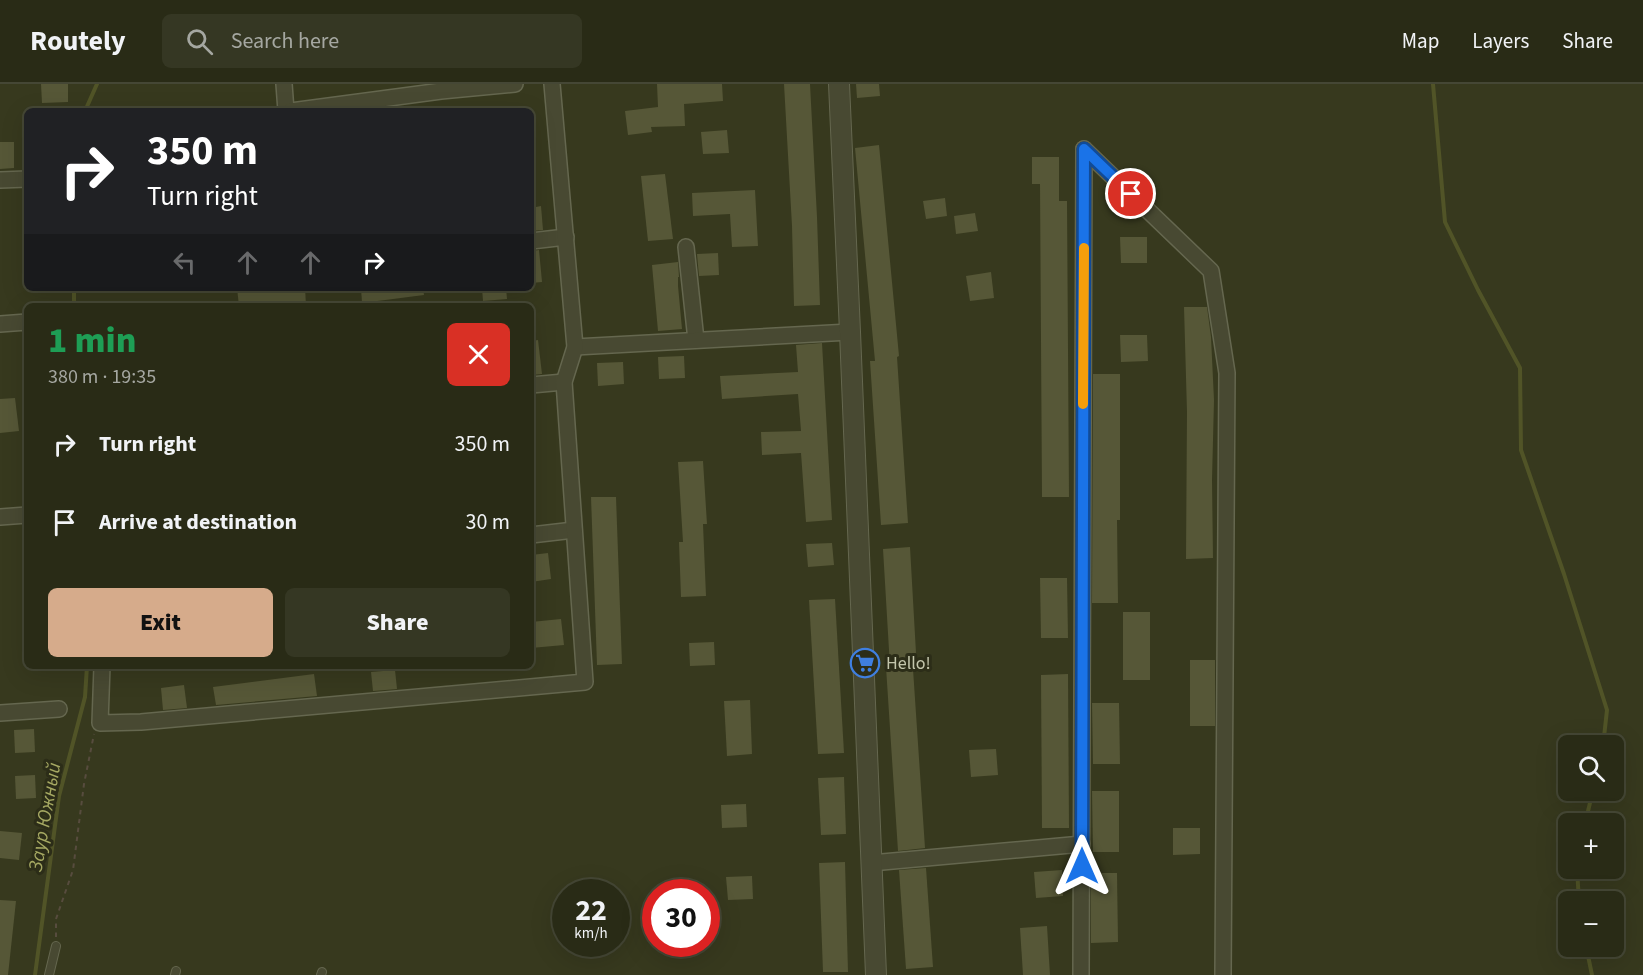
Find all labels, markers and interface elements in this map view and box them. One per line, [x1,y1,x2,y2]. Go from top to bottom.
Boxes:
search box [162,14,582,68]
text: Routely [30,21,126,61]
icon: search [183,25,216,58]
text: Search here [231,25,339,57]
text: Map [1402,26,1439,56]
text: Layers [1472,26,1529,56]
text: Share [1562,26,1613,56]
text: 350 m [147,121,258,181]
icon: right [48,132,126,210]
pin [1105,168,1156,219]
text: Turn right [147,177,258,216]
icon: arrive [1114,177,1147,210]
icon: left [168,246,201,279]
icon: ahead [231,246,264,279]
icon: ahead [294,246,327,279]
icon: right [357,246,390,279]
text: 1 min [48,315,136,366]
button: close [447,323,510,386]
text: 380 m · 19:35 [48,363,156,391]
icon: right [48,428,81,461]
text: Turn right [99,428,196,460]
text: 350 m [455,428,510,460]
icon: arrive [48,506,81,539]
text: Arrive at destination [99,506,297,538]
text: 30 m [465,506,510,538]
button: Exit [48,588,273,657]
button: Share [285,588,510,657]
supermarket icon: Hello! [849,647,881,679]
place label: Hello! [886,651,931,676]
map controls [1558,735,1624,957]
button: search [1558,735,1624,801]
water label: Заур Южный [22,760,68,874]
button: + [1558,813,1624,879]
position arrow [1050,834,1114,898]
speed limit sign: 30 [642,879,720,957]
text: 22 [575,889,607,932]
button: − [1558,891,1624,957]
text: km/h [574,923,608,944]

